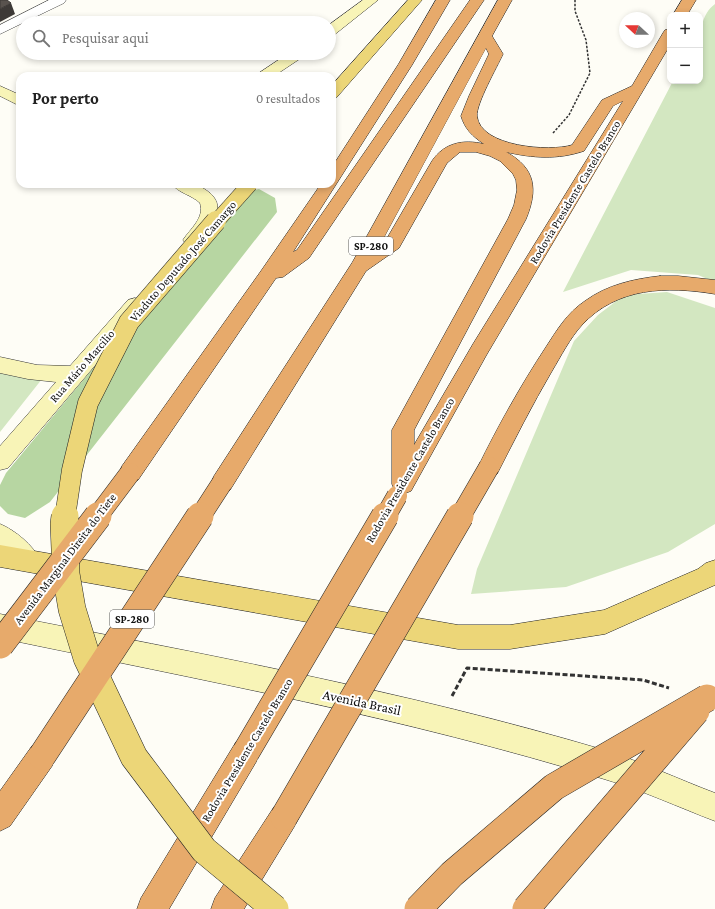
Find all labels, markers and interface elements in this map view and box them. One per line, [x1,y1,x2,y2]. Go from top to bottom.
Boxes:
north arrow [619,12,655,48]
map controls [667,12,703,84]
button: + [667,12,703,48]
search box [16,16,336,60]
icon: search [30,27,52,49]
text: Pesquisar aqui [62,30,149,46]
button: − [667,48,703,84]
text: Por perto [32,89,99,108]
text: 0 resultados [256,91,320,106]
street label: Rodovia Presidente Castelo Branco [526,118,624,266]
street label: Viaduto Deputado José Camargo [127,198,239,324]
road number: SP-280 [349,237,393,255]
street label: Rua Mário Marcilio [47,327,117,405]
street label: Rodovia Presidente Castelo Branco [363,395,457,545]
street label: Avenida Marginal Direita do Tiete [11,491,119,627]
road number: SP-280 [110,610,154,628]
street label: Rodovia Presidente Castelo Branco [198,676,296,824]
street label: Avenida Brasil [321,686,403,718]

